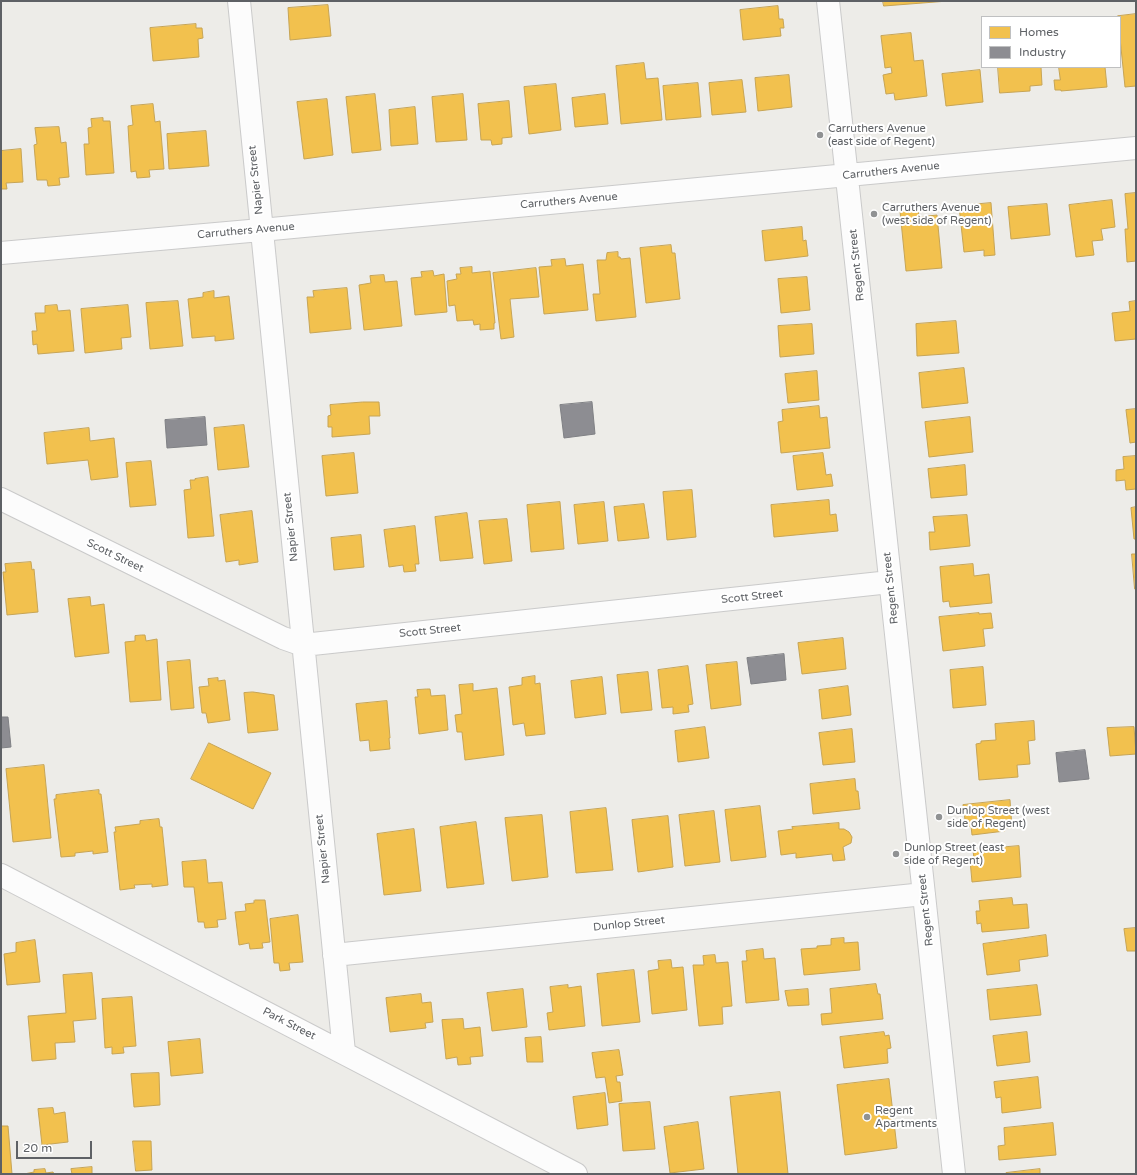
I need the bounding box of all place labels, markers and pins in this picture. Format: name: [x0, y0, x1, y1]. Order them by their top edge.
place label: Carruthers Avenue (east side of Regent): [828, 122, 935, 148]
marker: Carruthers Avenue (east side of Regent): [815, 130, 825, 140]
place label: Carruthers Avenue (west side of Regent): [882, 201, 991, 227]
marker: Carruthers Avenue (west side of Regent): [869, 209, 879, 219]
place label: Dunlop Street (west side of Regent): [947, 804, 1050, 830]
marker: Dunlop Street (west side of Regent): [934, 812, 944, 822]
place label: Dunlop Street (east side of Regent): [904, 841, 1004, 867]
marker: Dunlop Street (east side of Regent): [891, 849, 901, 859]
place label: Regent Apartments: [875, 1104, 937, 1130]
marker: Regent Apartments: [862, 1112, 872, 1122]

